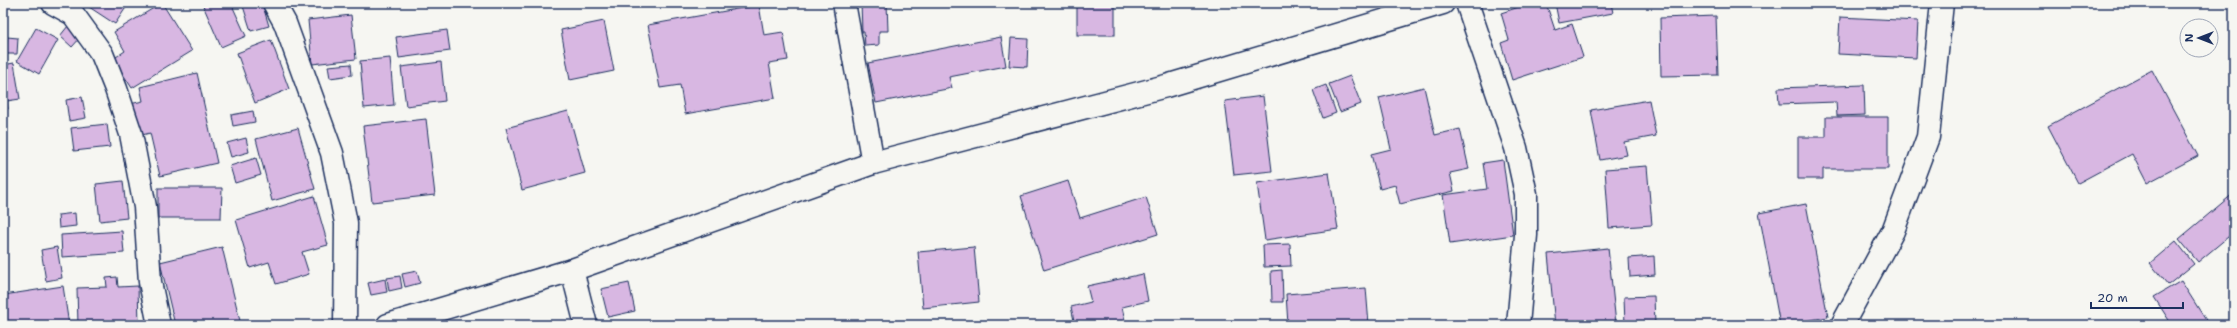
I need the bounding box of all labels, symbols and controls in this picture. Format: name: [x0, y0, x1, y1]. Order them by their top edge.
north arrow: [2179, 18, 2219, 58]
text: N: [2182, 33, 2197, 42]
scale bar: [2091, 284, 2183, 310]
text: 20 m: [2097, 290, 2128, 306]

